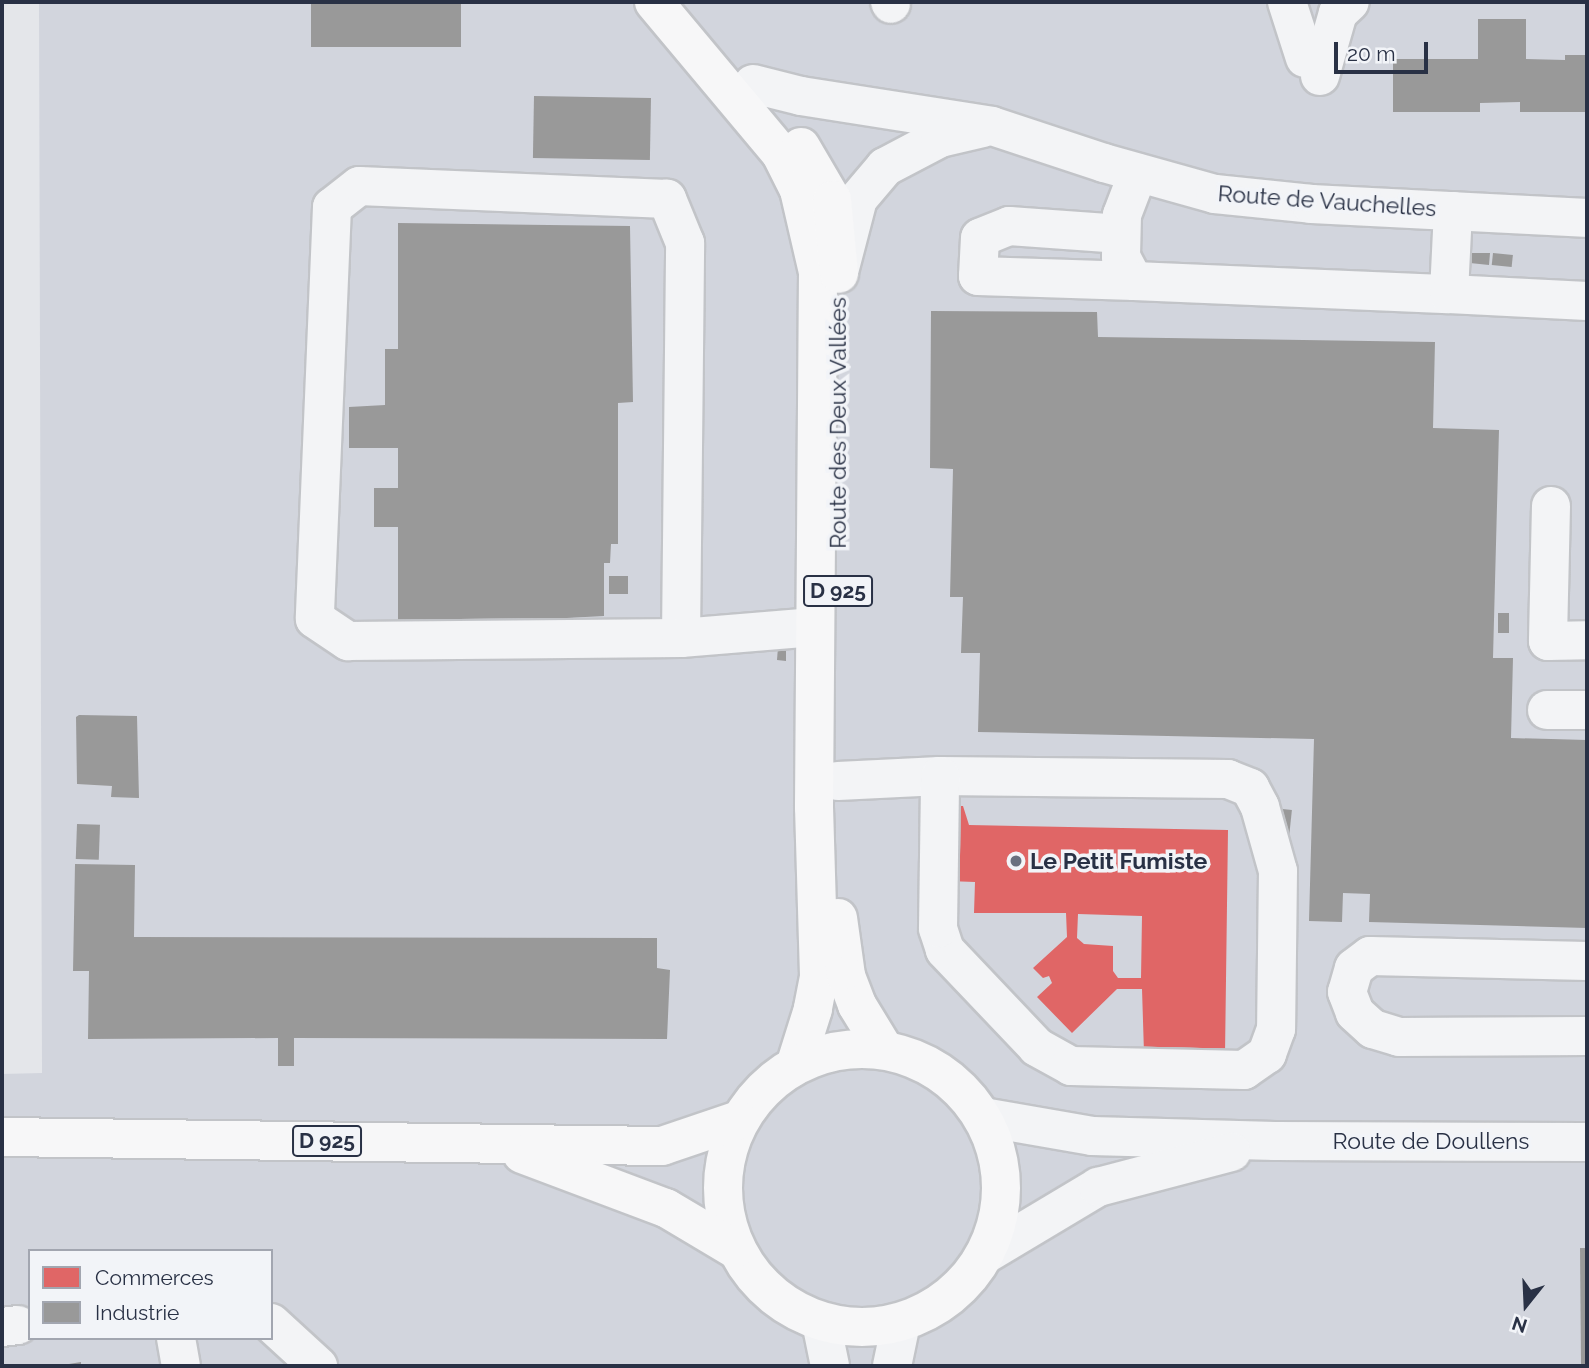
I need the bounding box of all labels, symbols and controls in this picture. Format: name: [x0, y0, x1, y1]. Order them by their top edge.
scale bar: [1337, 28, 1432, 72]
text: 20 m: [1347, 41, 1395, 66]
street label: Route de Vauchelles: [1216, 180, 1438, 222]
street label: Route des Deux Vallées: [824, 297, 852, 549]
road number: D 925: [803, 574, 873, 608]
place label: Le Petit Fumiste: [1030, 847, 1207, 875]
marker: Le Petit Fumiste: [1008, 853, 1024, 869]
road number: D 925: [292, 1124, 362, 1158]
street label: Route de Doullens: [1333, 1127, 1529, 1155]
legend: [28, 1249, 273, 1340]
text: Commerces: [95, 1265, 214, 1290]
north arrow: [1491, 1270, 1561, 1340]
text: Industrie: [95, 1300, 179, 1325]
text: N: [1509, 1312, 1530, 1338]

